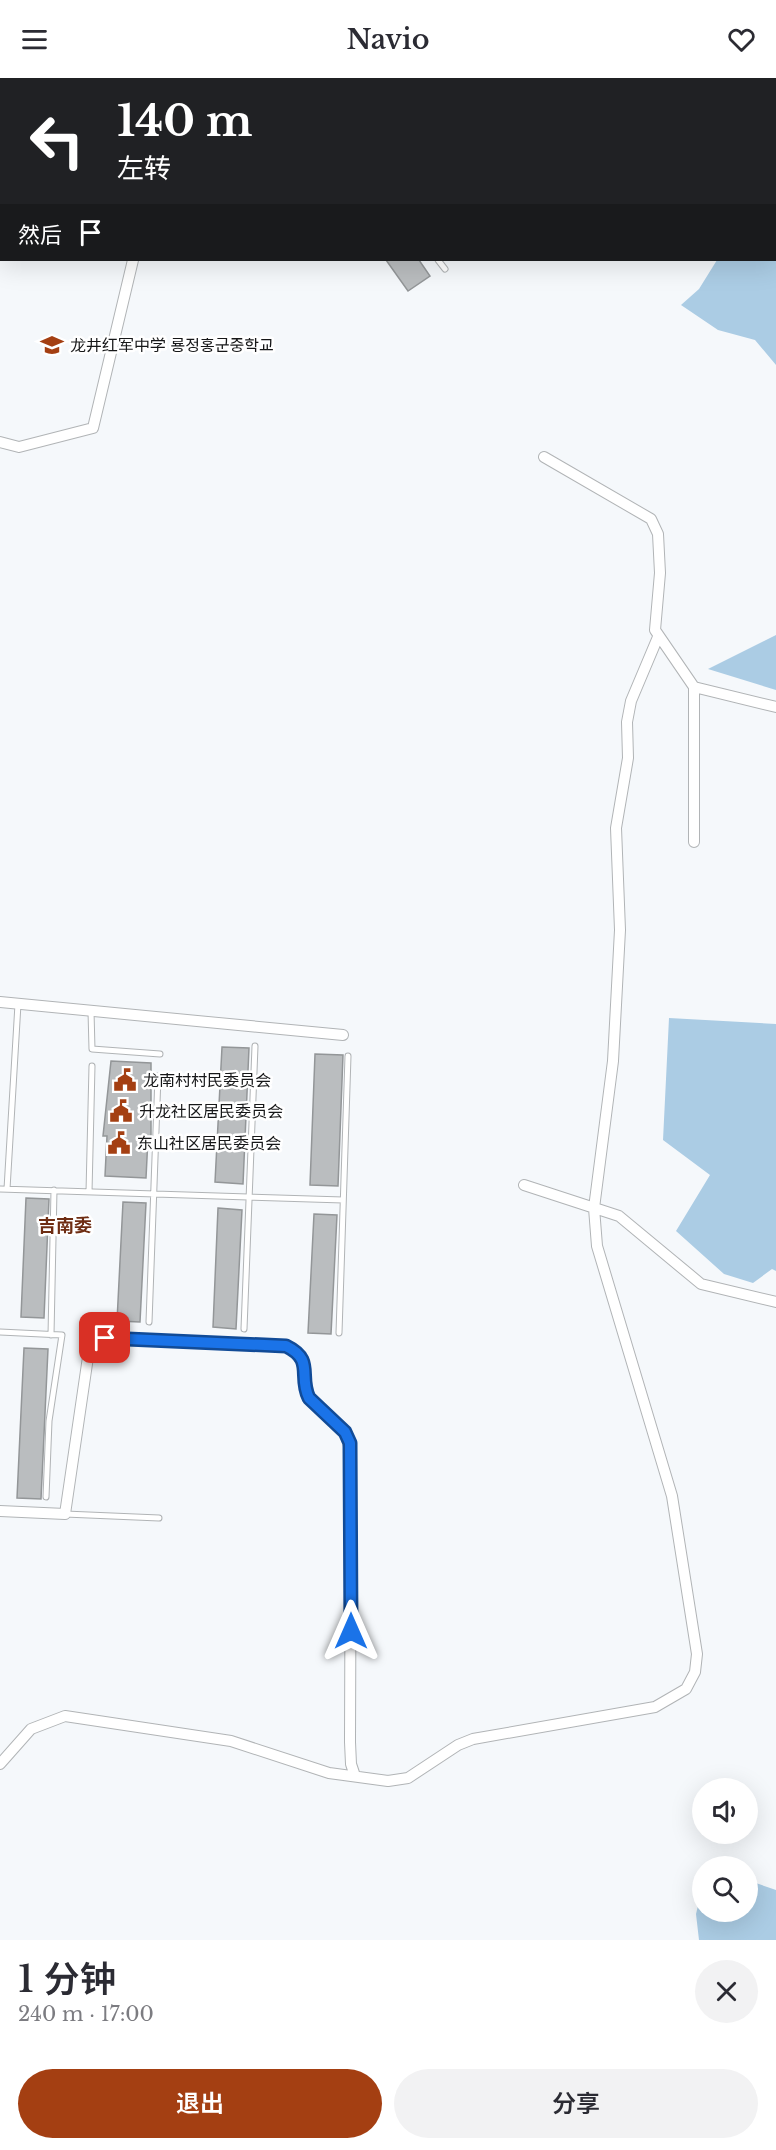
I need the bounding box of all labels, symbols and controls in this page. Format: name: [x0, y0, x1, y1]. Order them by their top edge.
icon: menu: [18, 23, 51, 56]
text: Navio: [347, 23, 429, 56]
icon: heart: [725, 23, 758, 56]
text: 140 m: [117, 95, 253, 147]
icon: left: [18, 102, 96, 180]
text: 左转: [117, 152, 171, 185]
icon: arrive: [74, 216, 107, 249]
text: 然后: [18, 222, 62, 249]
school or university icon: 龙井红军中学 룡정홍군중학교: [39, 332, 65, 358]
place label: 龙井红军中学 룡정홍군중학교: [70, 335, 274, 355]
public building icon: 龙南村村民委员会: [112, 1067, 138, 1093]
place label: 龙南村村民委员会: [143, 1070, 271, 1090]
public building icon: 升龙社区居民委员会: [108, 1098, 134, 1124]
place label: 升龙社区居民委员会: [139, 1101, 283, 1121]
public building icon: 东山社区居民委员会: [106, 1130, 132, 1156]
place label: 东山社区居民委员会: [137, 1133, 281, 1153]
district label: 吉南委: [38, 1215, 92, 1237]
pin: [79, 1312, 130, 1363]
icon: arrive: [88, 1321, 121, 1354]
position arrow: [319, 1599, 383, 1663]
map controls: [692, 1778, 758, 1922]
button: sound: [692, 1778, 758, 1844]
button: search: [692, 1856, 758, 1922]
text: 1 分钟: [18, 1957, 116, 2002]
button: close: [695, 1960, 758, 2023]
text: 240 m · 17:00: [18, 2002, 154, 2026]
button: 退出: [18, 2069, 382, 2138]
button: 分享: [394, 2069, 758, 2138]

